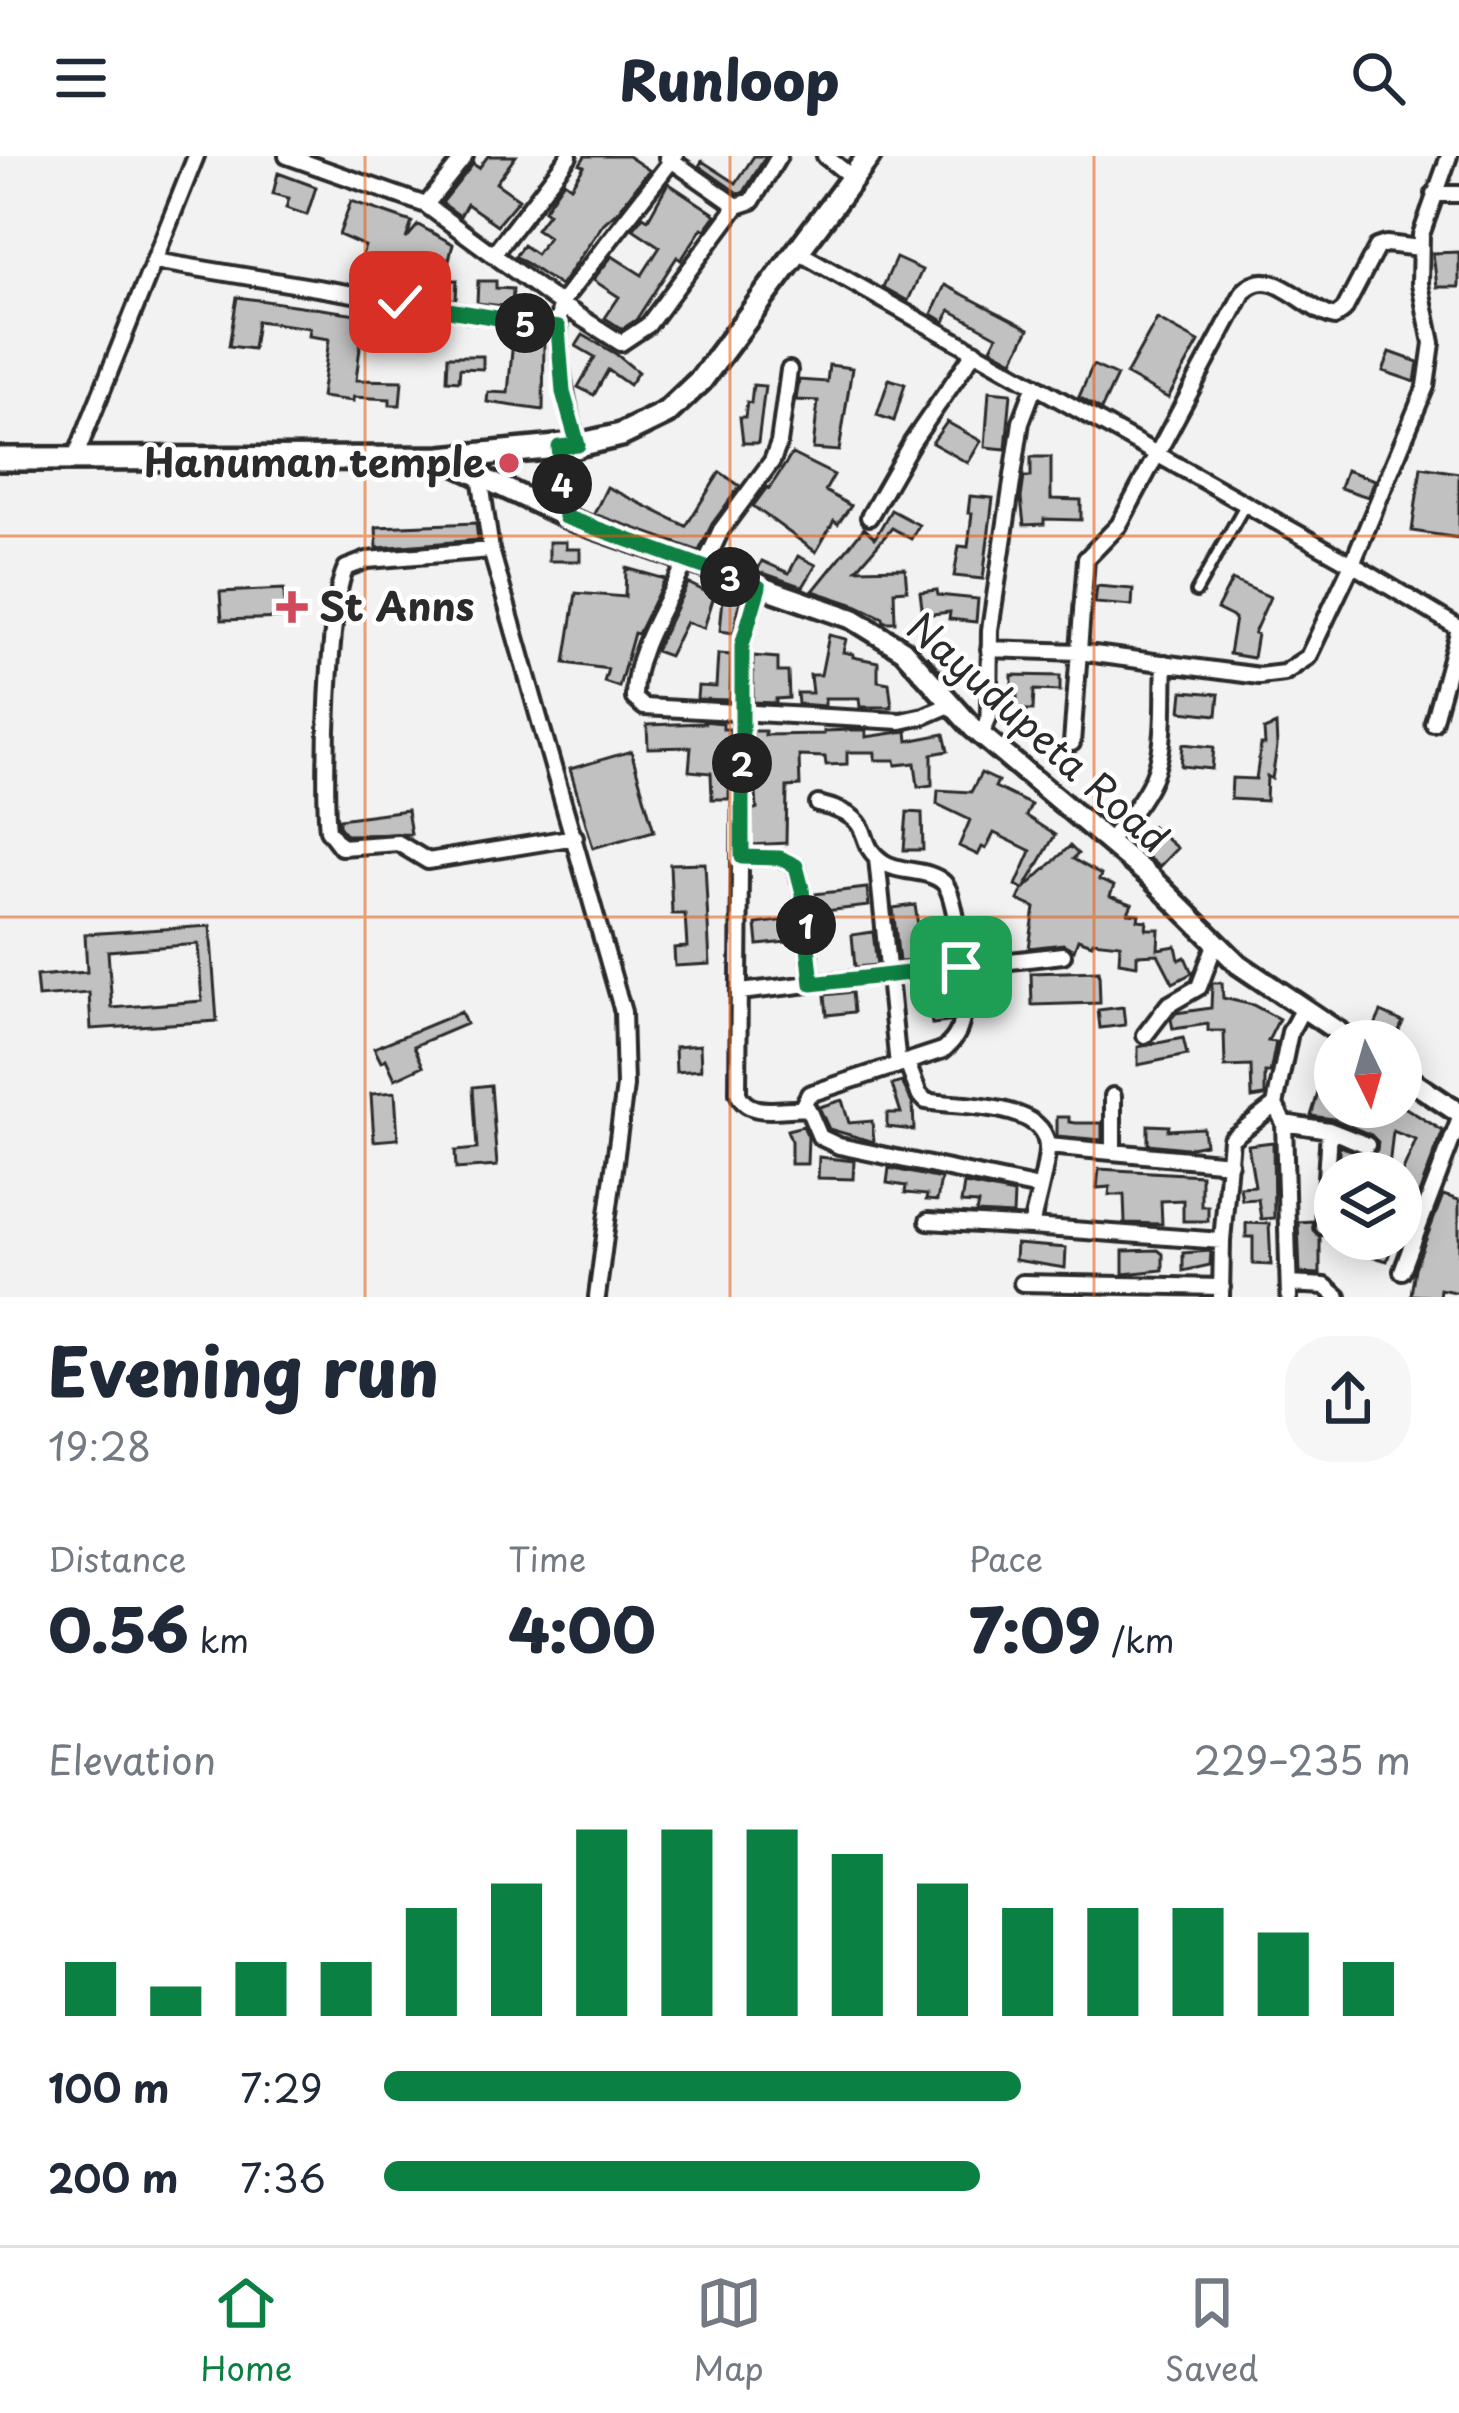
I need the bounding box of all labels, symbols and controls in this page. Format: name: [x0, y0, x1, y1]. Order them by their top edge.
text: Runloop: [620, 38, 840, 119]
icon: menu: [48, 45, 114, 111]
icon: search: [1345, 45, 1411, 111]
pin: [349, 251, 451, 353]
icon: check: [367, 269, 433, 335]
pin: 5: [495, 293, 555, 353]
text: 5: [514, 298, 536, 348]
place label: Hanuman temple: [144, 431, 485, 490]
marker: Hanuman temple: [496, 450, 522, 476]
pin: 4: [532, 454, 592, 514]
text: 4: [551, 459, 573, 509]
pin: 3: [700, 547, 760, 607]
text: 3: [719, 552, 741, 602]
place label: St Anns: [319, 575, 474, 634]
marker: St Anns: [276, 591, 308, 623]
street label: Nayudupeta Road: [895, 597, 1184, 865]
pin: 2: [712, 733, 772, 793]
text: 2: [730, 738, 754, 788]
pin: 1: [776, 895, 836, 955]
text: 1: [798, 900, 814, 950]
pin: [910, 916, 1012, 1018]
icon: arrive: [928, 934, 994, 1000]
north arrow: [1314, 1020, 1422, 1128]
map controls: [1314, 1020, 1422, 1260]
button: layers: [1314, 1152, 1422, 1260]
text: Evening run: [48, 1320, 439, 1419]
button: share: [1285, 1336, 1411, 1462]
text: 19:28: [48, 1415, 151, 1474]
text: Distance: [48, 1533, 186, 1583]
text: Time: [508, 1533, 586, 1583]
text: Pace: [969, 1533, 1043, 1583]
text: 0.56: [48, 1583, 189, 1673]
text: 4:00: [508, 1583, 656, 1673]
text: 7:09: [969, 1583, 1101, 1673]
text: km: [189, 1614, 249, 1664]
text: /km: [1101, 1614, 1175, 1664]
text: Elevation: [48, 1729, 216, 1788]
text: 229–235 m: [1193, 1729, 1411, 1788]
text: 100 m: [48, 2057, 170, 2116]
text: 7:29: [240, 2057, 322, 2116]
text: 200 m: [48, 2147, 178, 2206]
text: 7:36: [240, 2147, 326, 2206]
tab: Home: [201, 2270, 292, 2392]
tab: Map: [693, 2270, 764, 2392]
tab: Saved: [1165, 2270, 1258, 2392]

